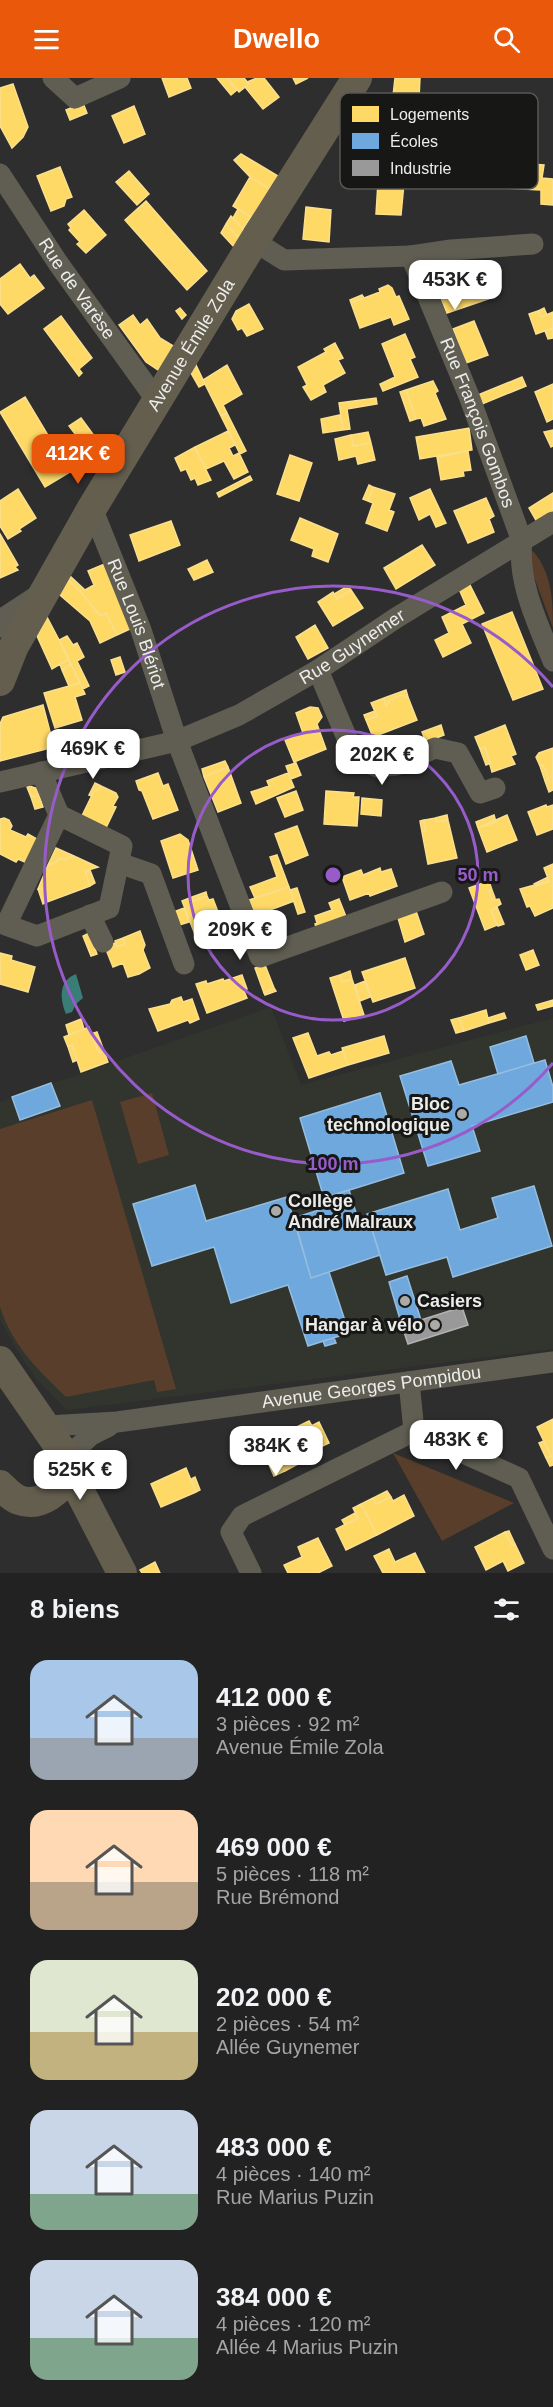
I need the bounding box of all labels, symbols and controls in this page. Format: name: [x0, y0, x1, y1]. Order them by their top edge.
icon: menu: [30, 23, 63, 56]
icon: search: [490, 23, 523, 56]
text: Dwello: [233, 24, 320, 54]
legend: [340, 93, 538, 189]
text: Logements: [390, 106, 469, 123]
text: Écoles: [390, 132, 438, 150]
text: Industrie: [390, 160, 451, 177]
street label: Rue de Varèse: [35, 234, 119, 343]
pin: 453K €: [406, 260, 504, 311]
text: 453K €: [423, 268, 487, 290]
street label: Avenue Émile Zola: [143, 274, 239, 415]
street label: Rue François Gombos: [436, 335, 519, 510]
pin: 412K €: [29, 434, 127, 485]
text: 412K €: [46, 442, 110, 464]
street label: Rue Louis Blériot: [103, 556, 169, 691]
street label: Rue Guynemer: [296, 605, 408, 689]
pin: 469K €: [44, 729, 142, 780]
pin: 202K €: [333, 735, 431, 786]
text: 469K €: [61, 737, 125, 759]
text: 202K €: [350, 743, 414, 765]
centre of rings: [323, 865, 343, 885]
text: 50 m: [457, 865, 499, 885]
pin: 209K €: [191, 910, 289, 961]
text: 209K €: [208, 918, 272, 940]
place label: Bloc technologique: [327, 1094, 450, 1135]
marker: Bloc technologique: [455, 1107, 469, 1121]
text: 100 m: [307, 1154, 359, 1174]
place label: Collège André Malraux: [288, 1191, 413, 1232]
marker: Collège André Malraux: [269, 1204, 283, 1218]
place label: Casiers: [417, 1291, 482, 1311]
marker: Casiers: [398, 1294, 412, 1308]
place label: Hangar à vélo: [305, 1315, 423, 1335]
marker: Hangar à vélo: [428, 1318, 442, 1332]
street label: Avenue Georges Pompidou: [261, 1362, 482, 1412]
pin: 483K €: [407, 1420, 505, 1471]
pin: 384K €: [227, 1426, 325, 1477]
text: 483K €: [424, 1428, 488, 1450]
text: 384K €: [244, 1434, 308, 1456]
pin: 525K €: [31, 1450, 129, 1501]
text: 525K €: [48, 1458, 112, 1480]
icon: filters: [490, 1593, 523, 1626]
text: 8 biens: [30, 1594, 120, 1624]
text: 412 000 €: [216, 1682, 332, 1712]
icon: home: [78, 1684, 150, 1756]
text: 3 pièces · 92 m²: [216, 1713, 359, 1735]
text: Avenue Émile Zola: [216, 1736, 384, 1758]
text: 469 000 €: [216, 1832, 332, 1862]
icon: home: [78, 1834, 150, 1906]
text: 5 pièces · 118 m²: [216, 1863, 369, 1885]
text: Rue Brémond: [216, 1886, 339, 1908]
text: 202 000 €: [216, 1982, 332, 2012]
icon: home: [78, 1984, 150, 2056]
text: 2 pièces · 54 m²: [216, 2013, 359, 2035]
text: Allée Guynemer: [216, 2036, 359, 2058]
text: 483 000 €: [216, 2132, 332, 2162]
icon: home: [78, 2134, 150, 2206]
text: 4 pièces · 140 m²: [216, 2163, 371, 2185]
text: Rue Marius Puzin: [216, 2186, 374, 2208]
text: 384 000 €: [216, 2282, 332, 2312]
icon: home: [78, 2284, 150, 2356]
text: 4 pièces · 120 m²: [216, 2313, 371, 2335]
text: Allée 4 Marius Puzin: [216, 2336, 398, 2358]

